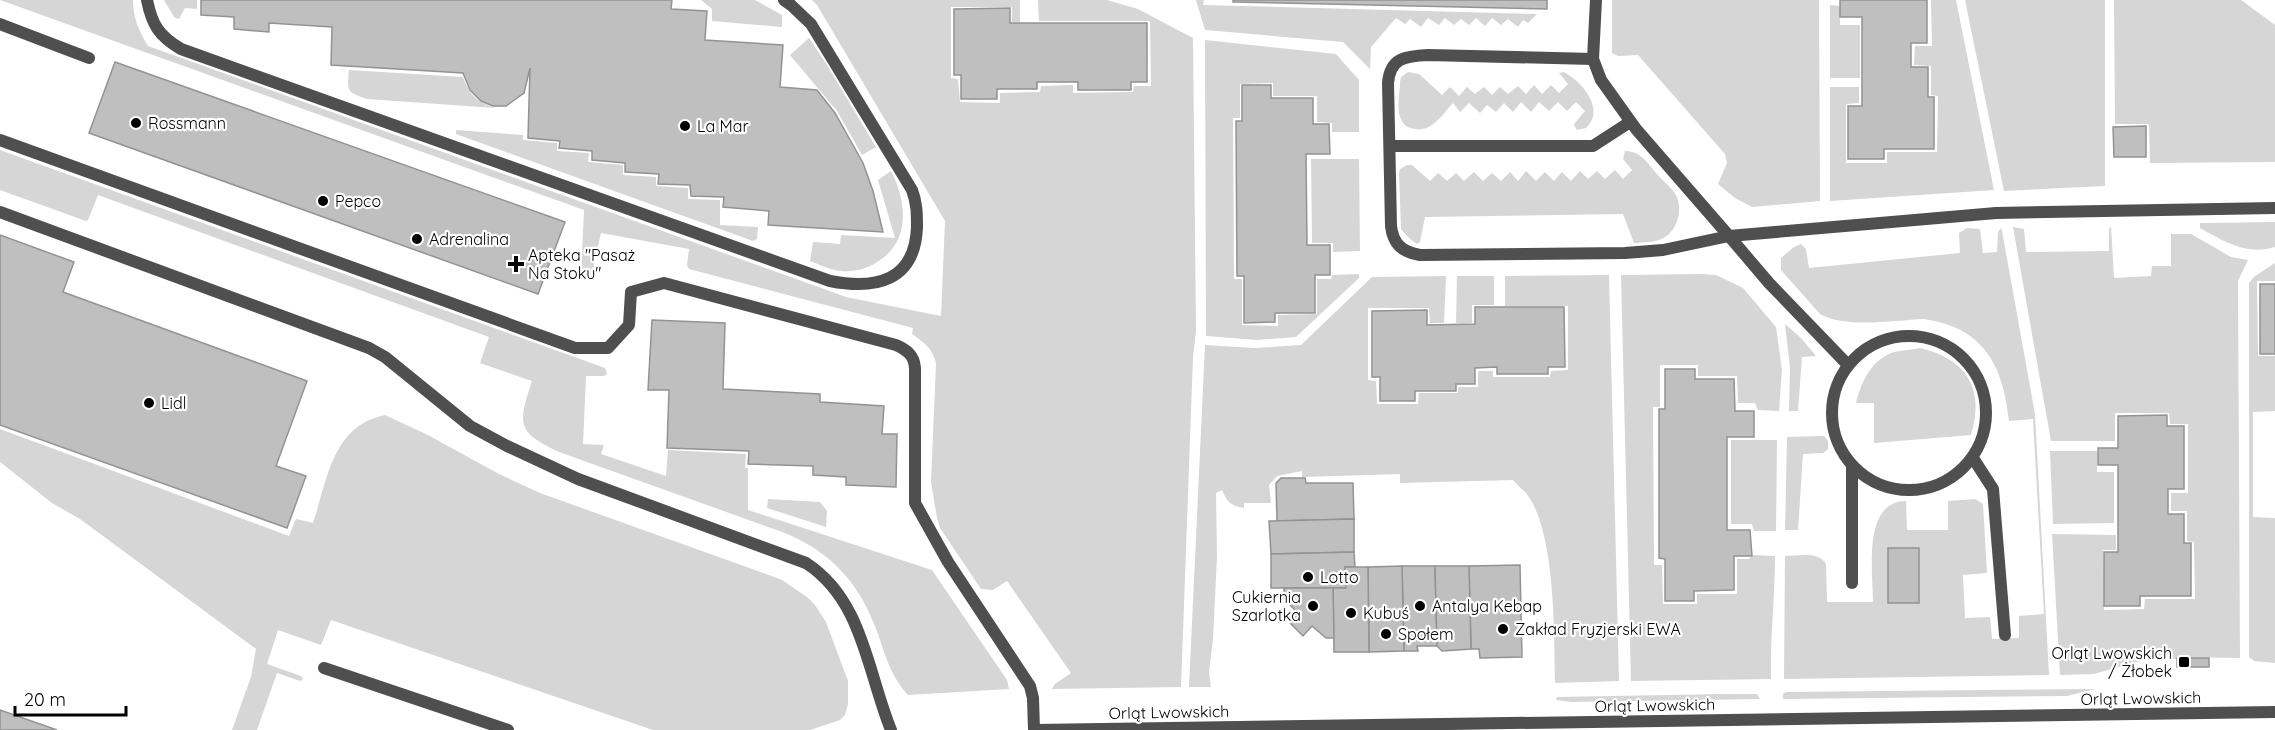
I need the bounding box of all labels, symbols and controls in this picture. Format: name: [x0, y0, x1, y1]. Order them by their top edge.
place label: Rossmann: [148, 113, 226, 133]
marker: Rossmann: [129, 116, 143, 130]
place label: La Mar: [697, 116, 749, 136]
marker: La Mar: [678, 119, 692, 133]
place label: Pepco: [335, 191, 381, 211]
marker: Pepco: [316, 194, 330, 208]
place label: Adrenalina: [429, 229, 509, 249]
marker: Adrenalina: [410, 232, 424, 246]
place label: Apteka "Pasaż Na Stoku": [528, 245, 635, 283]
marker: Apteka "Pasaż Na Stoku": [509, 257, 523, 271]
place label: Lidl: [161, 393, 186, 413]
marker: Lidl: [142, 396, 156, 410]
place label: Lotto: [1320, 567, 1359, 587]
marker: Lotto: [1301, 570, 1315, 584]
place label: Cukiernia Szarlotka: [1232, 587, 1301, 625]
place label: Antalya Kebap: [1432, 596, 1542, 616]
marker: Cukiernia Szarlotka: [1306, 599, 1320, 613]
marker: Antalya Kebap: [1413, 599, 1427, 613]
place label: Kubuś: [1363, 603, 1409, 623]
marker: Kubuś: [1344, 606, 1358, 620]
place label: Zakład Fryzjerski EWA: [1515, 619, 1681, 639]
marker: Zakład Fryzjerski EWA: [1496, 622, 1510, 636]
place label: Społem: [1398, 624, 1454, 644]
marker: Społem: [1379, 627, 1393, 641]
place label: Orląt Lwowskich / Żłobek: [2051, 643, 2172, 681]
marker: Orląt Lwowskich / Żłobek: [2177, 655, 2191, 669]
scale bar: [15, 679, 126, 717]
street label: Orląt Lwowskich: [2081, 687, 2201, 709]
text: 20 m: [24, 688, 66, 711]
street label: Orląt Lwowskich: [1595, 694, 1715, 716]
street label: Orląt Lwowskich: [1109, 701, 1229, 723]

